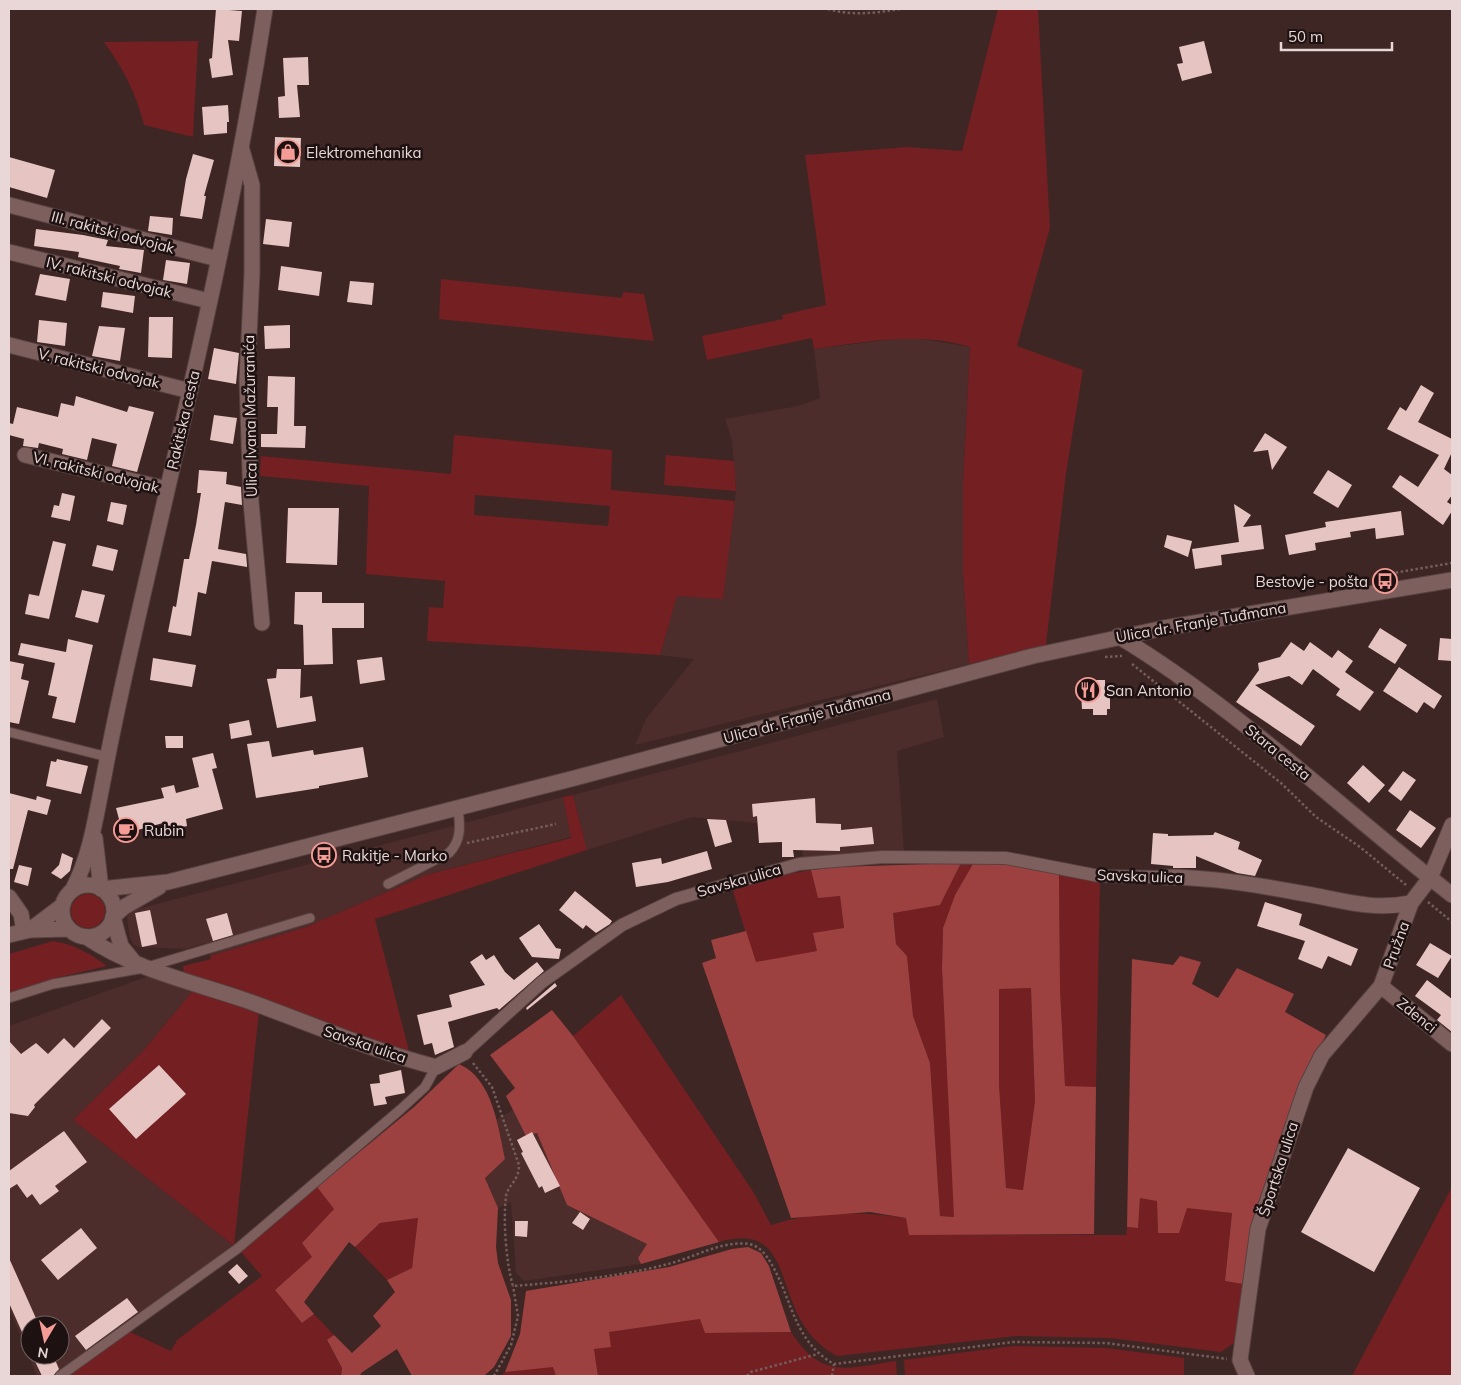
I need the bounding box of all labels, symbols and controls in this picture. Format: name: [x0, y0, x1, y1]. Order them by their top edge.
scale bar: [1281, 20, 1392, 52]
text: 50 m: [1288, 27, 1323, 46]
shop icon: Elektromehanika: [275, 139, 301, 165]
place label: Elektromehanika: [306, 143, 421, 162]
street label: III. rakitski odvojak: [49, 206, 177, 258]
street label: IV. rakitski odvojak: [44, 252, 174, 302]
street label: Ulica Ivana Mažuranića: [239, 335, 261, 497]
street label: V. rakitski odvojak: [36, 344, 162, 392]
street label: Rakitska cesta: [162, 369, 204, 471]
street label: VI. rakitski odvojak: [31, 447, 161, 497]
bus stop icon: Bestovje - pošta: [1372, 568, 1398, 594]
place label: Bestovje - pošta: [1256, 572, 1368, 591]
street label: Ulica dr. Franje Tuđmana: [1114, 598, 1288, 646]
restaurant icon: San Antonio: [1075, 677, 1101, 703]
place label: San Antonio: [1106, 681, 1192, 700]
street label: Ulica dr. Franje Tuđmana: [721, 684, 893, 748]
street label: Stara cesta: [1241, 720, 1315, 784]
cafe icon: Rubin: [113, 817, 139, 843]
place label: Rubin: [144, 821, 184, 840]
bus stop icon: Rakitje - Marko: [311, 842, 337, 868]
place label: Rakitje - Marko: [342, 846, 447, 865]
street label: Savska ulica: [695, 859, 783, 901]
street label: Savska ulica: [1097, 865, 1183, 887]
street label: Pružna: [1379, 919, 1413, 971]
street label: Zdenci: [1393, 993, 1441, 1037]
street label: Savska ulica: [321, 1021, 409, 1067]
street label: Športska ulica: [1254, 1119, 1302, 1219]
north arrow: [20, 1315, 70, 1365]
text: N: [36, 1343, 50, 1363]

